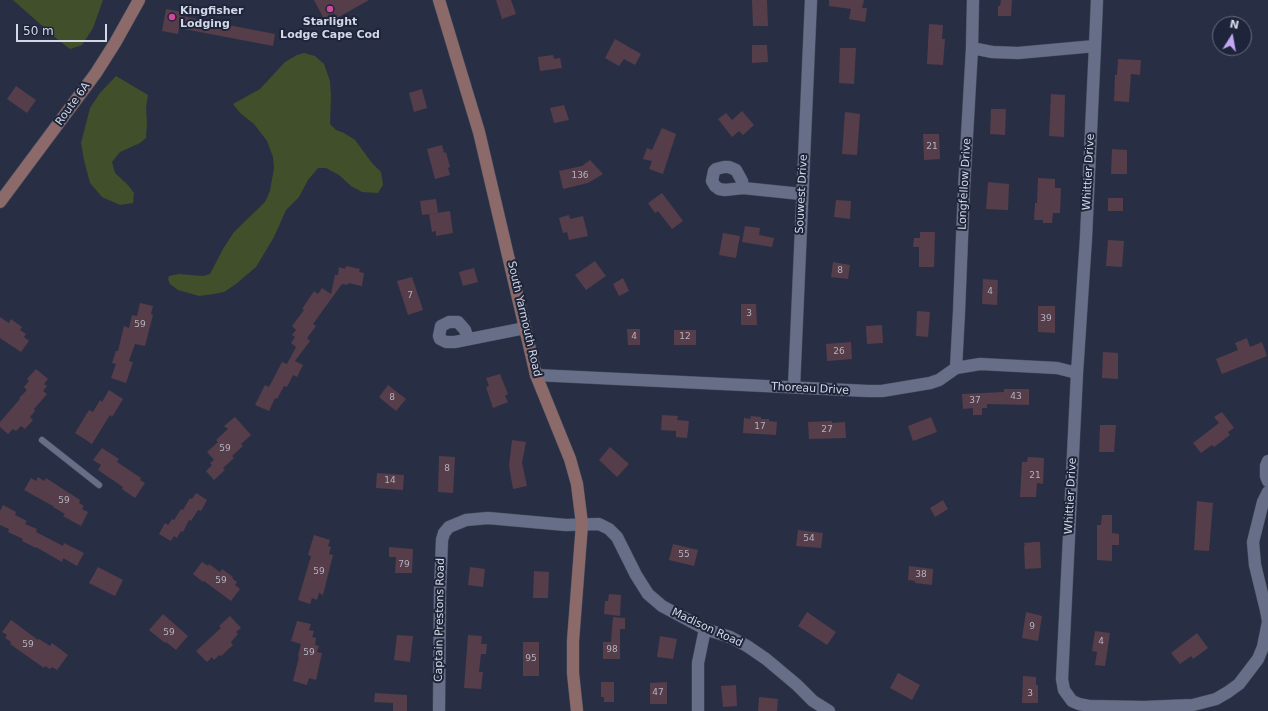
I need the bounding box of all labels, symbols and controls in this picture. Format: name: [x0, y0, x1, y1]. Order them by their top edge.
place label: Kingfisher Lodging: [180, 4, 243, 30]
marker: Starlight Lodge Cape Cod: [325, 4, 335, 14]
marker: Kingfisher Lodging: [167, 12, 177, 22]
place label: Starlight Lodge Cape Cod: [280, 15, 380, 41]
scale bar: [18, 16, 109, 42]
north arrow: [1212, 16, 1252, 56]
text: N: [1228, 17, 1240, 32]
text: 50 m: [23, 24, 54, 38]
street label: Route 6A: [53, 80, 93, 128]
street label: Whittier Drive: [1080, 133, 1098, 211]
street label: Longfellow Drive: [956, 138, 974, 230]
house number: 21: [926, 142, 938, 152]
street label: Souwest Drive: [793, 154, 811, 234]
house number: 136: [571, 171, 589, 181]
street label: South Yarmouth Road: [504, 260, 544, 378]
house number: 8: [837, 266, 843, 276]
house number: 4: [987, 287, 993, 297]
house number: 7: [407, 291, 413, 301]
house number: 3: [746, 309, 752, 319]
house number: 39: [1040, 314, 1052, 324]
house number: 59: [134, 320, 146, 330]
house number: 4: [631, 332, 637, 342]
house number: 12: [679, 332, 691, 342]
house number: 26: [833, 347, 845, 357]
street label: Thoreau Drive: [771, 380, 849, 398]
house number: 43: [1010, 392, 1022, 402]
house number: 8: [389, 393, 395, 403]
house number: 37: [969, 396, 981, 406]
house number: 17: [754, 422, 766, 432]
house number: 27: [821, 425, 833, 435]
house number: 59: [219, 444, 231, 454]
street label: Whittier Drive: [1062, 457, 1080, 535]
house number: 8: [444, 464, 450, 474]
house number: 21: [1029, 471, 1041, 481]
house number: 14: [384, 476, 396, 486]
house number: 59: [58, 496, 70, 506]
house number: 54: [803, 534, 815, 544]
house number: 55: [678, 550, 690, 560]
street label: Captain Prestons Road: [432, 558, 448, 682]
house number: 79: [398, 560, 410, 570]
house number: 59: [313, 567, 325, 577]
house number: 38: [915, 570, 927, 580]
house number: 59: [215, 576, 227, 586]
street label: Madison Road: [669, 606, 745, 650]
house number: 9: [1029, 622, 1035, 632]
house number: 59: [163, 628, 175, 638]
house number: 4: [1098, 637, 1104, 647]
house number: 59: [22, 640, 34, 650]
house number: 98: [606, 645, 618, 655]
house number: 59: [303, 648, 315, 658]
house number: 95: [525, 654, 537, 664]
house number: 47: [652, 688, 664, 698]
house number: 3: [1027, 689, 1033, 699]

